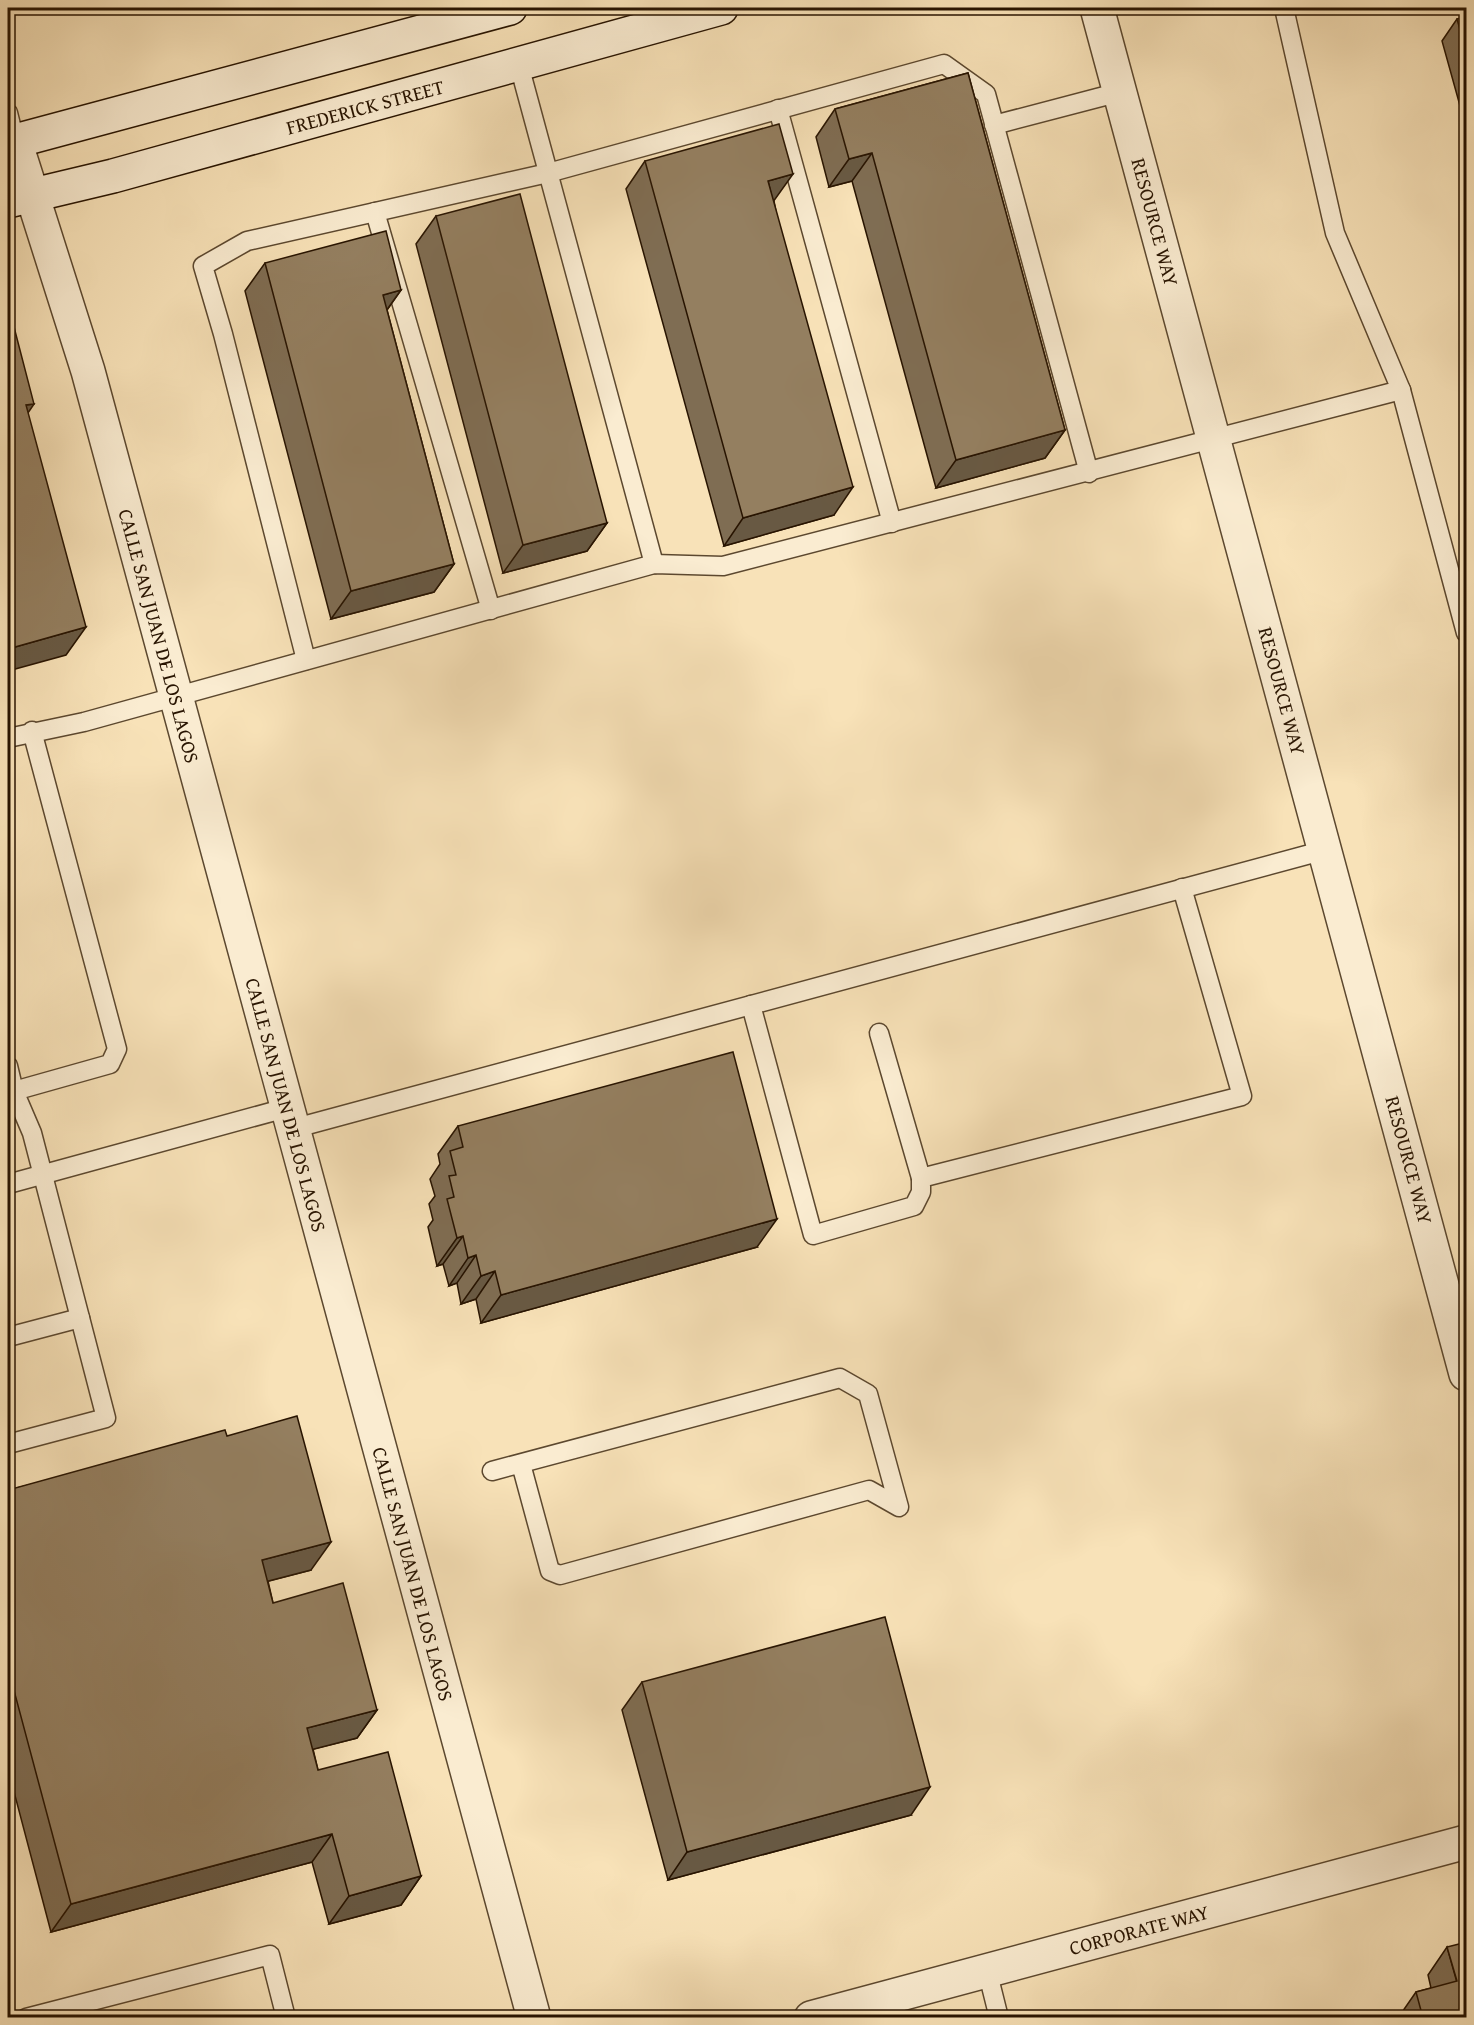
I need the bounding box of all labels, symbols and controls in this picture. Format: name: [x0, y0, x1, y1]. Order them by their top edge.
street label: FREDERICK STREET: [283, 71, 447, 142]
street label: RESOURCE WAY: [1124, 155, 1187, 289]
street label: CALLE SAN JUAN DE LOS LAGOS: [112, 506, 207, 766]
street label: RESOURCE WAY: [1251, 624, 1314, 758]
street label: CALLE SAN JUAN DE LOS LAGOS: [239, 975, 334, 1235]
street label: RESOURCE WAY: [1378, 1093, 1441, 1227]
street label: CALLE SAN JUAN DE LOS LAGOS: [366, 1444, 461, 1704]
street label: CORPORATE WAY: [1066, 1897, 1212, 1962]

